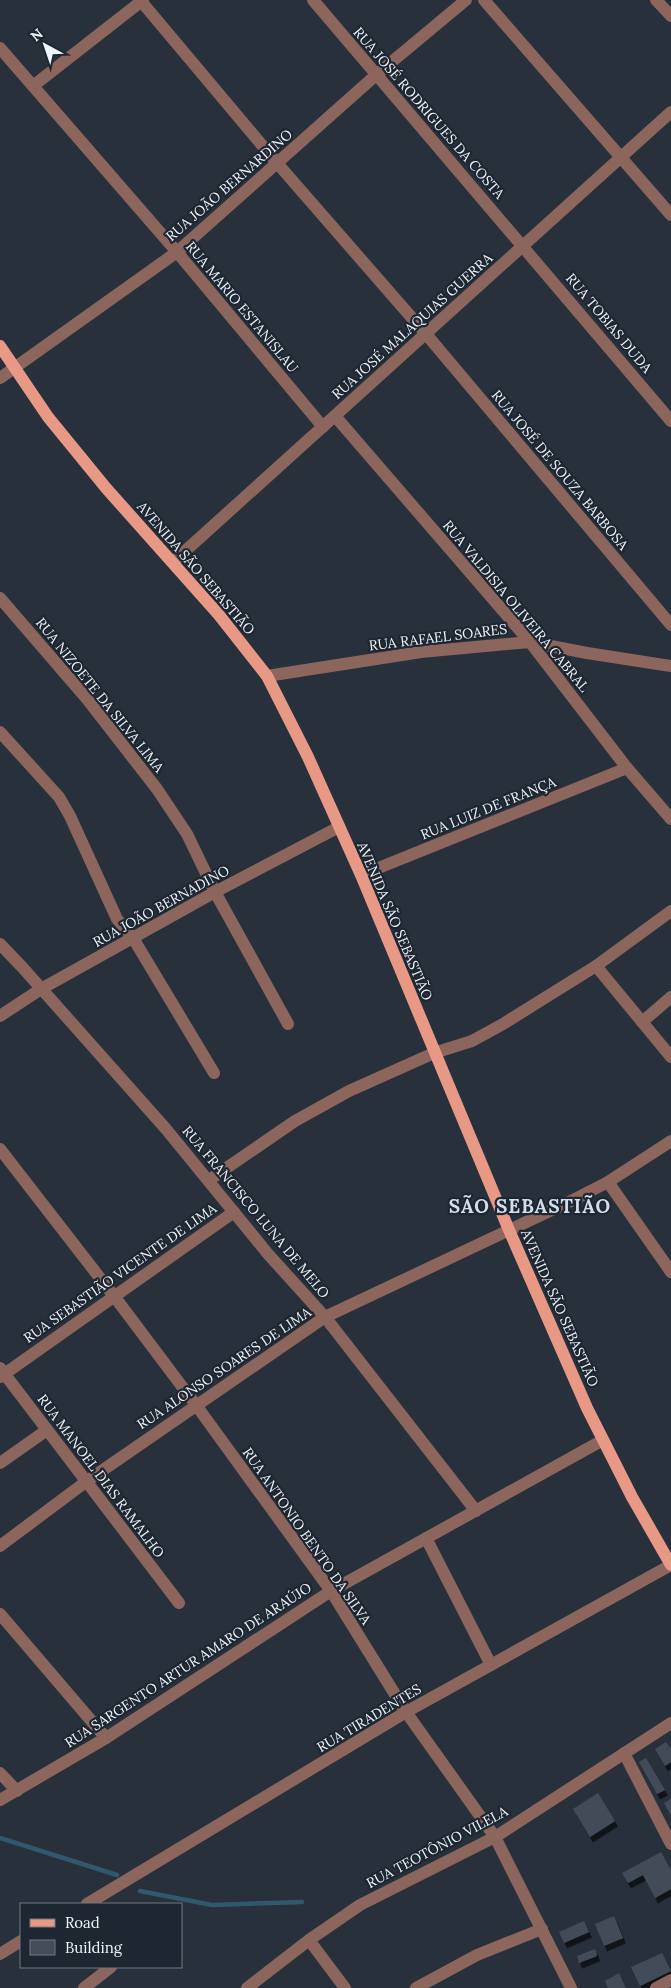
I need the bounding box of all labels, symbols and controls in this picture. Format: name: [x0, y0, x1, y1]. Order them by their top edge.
north arrow: [20, 20, 70, 70]
street label: RUA JOSÉ RODRIGUES DA COSTA: [349, 23, 509, 203]
text: N: [27, 25, 47, 45]
street label: RUA JOÃO BERNARDINO: [162, 125, 296, 245]
street label: RUA MARIO ESTANISLAU: [182, 238, 302, 377]
street label: RUA JOSÉ MALAQUIAS GUERRA: [328, 249, 496, 403]
street label: RUA TOBIAS DUDA: [562, 269, 656, 377]
street label: RUA JOSÉ DE SOUZA BARBOSA: [488, 386, 632, 554]
street label: AVENIDA SÃO SEBASTIÃO: [133, 497, 259, 638]
street label: RUA VALDISIA OLIVEIRA CABRAL: [439, 517, 593, 695]
street label: RUA NIZOETE DA SILVA LIMA: [32, 614, 168, 776]
street label: RUA RAFAEL SOARES: [368, 620, 508, 654]
street label: RUA LUIZ DE FRANÇA: [418, 773, 558, 843]
street label: AVENIDA SÃO SEBASTIÃO: [353, 838, 437, 1003]
street label: RUA JOÃO BERNADINO: [90, 861, 232, 951]
street label: RUA FRANCISCO LUNA DE MELO: [179, 1122, 333, 1302]
district label: SÃO SEBASTIÃO: [449, 1194, 611, 1218]
street label: RUA SEBASTIÃO VICENTE DE LIMA: [20, 1199, 220, 1347]
street label: AVENIDA SÃO SEBASTIÃO: [517, 1225, 603, 1390]
street label: RUA ALONSO SOARES DE LIMA: [134, 1303, 315, 1433]
street label: RUA MANOEL DIAS RAMALHO: [34, 1391, 168, 1561]
street label: RUA ANTONIO BENTO DA SILVA: [239, 1444, 375, 1628]
street label: RUA SARGENTO ARTUR AMARO DE ARAÚJO: [61, 1578, 315, 1752]
street label: RUA TIRADENTES: [314, 1680, 424, 1756]
street label: RUA TEOTÔNIO VILELA: [363, 1802, 511, 1892]
legend: [20, 1903, 182, 1968]
text: Road: [65, 1913, 100, 1932]
text: Building: [65, 1938, 123, 1957]

